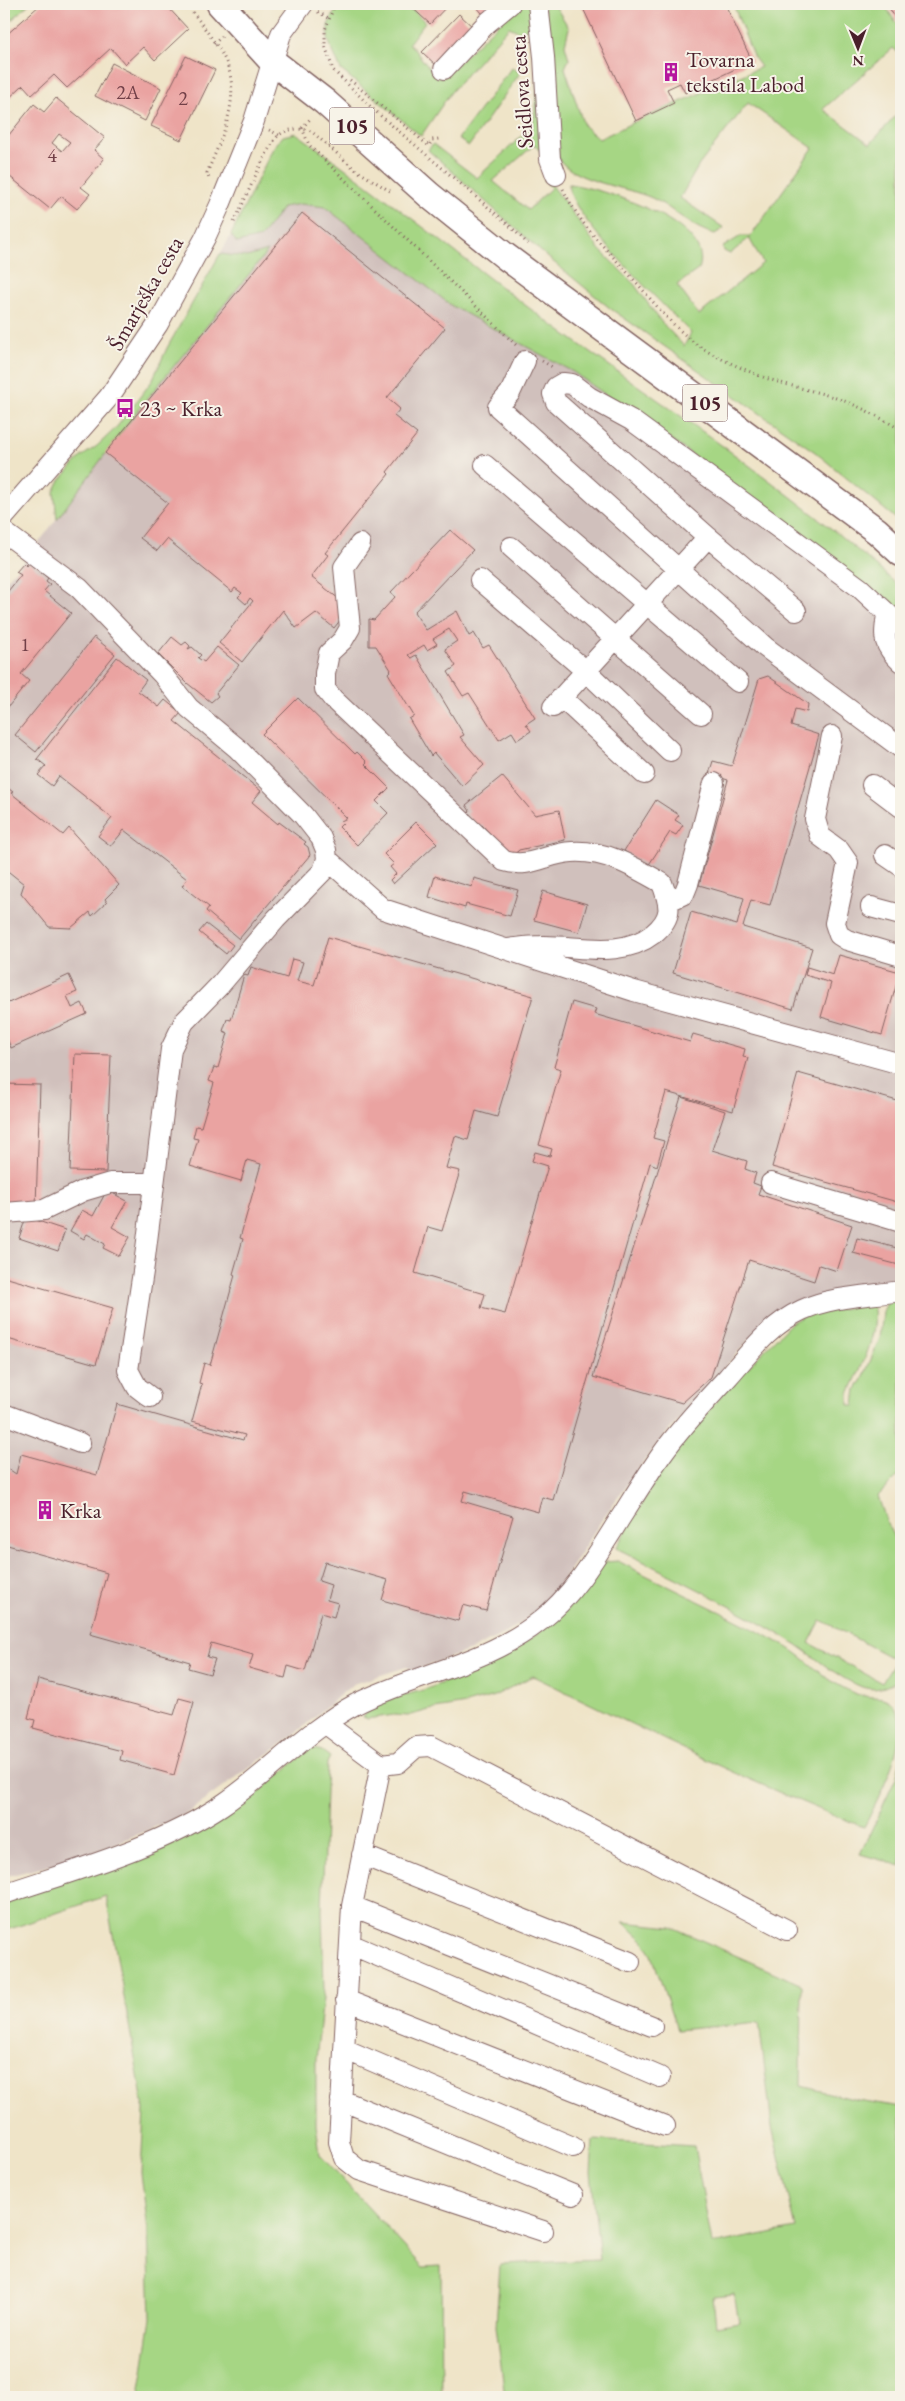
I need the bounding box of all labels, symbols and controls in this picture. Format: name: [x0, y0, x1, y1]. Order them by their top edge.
north arrow: [832, 22, 882, 72]
street label: Seidlova cesta: [503, 34, 540, 150]
place label: Tovarna tekstila Labod: [686, 45, 806, 99]
text: N: [852, 52, 864, 70]
building icon: Tovarna tekstila Labod: [660, 61, 682, 83]
house number: 2A: [116, 79, 140, 105]
house number: 2: [178, 85, 188, 111]
road number: 105: [330, 108, 374, 144]
house number: 4: [47, 142, 57, 168]
street label: Šmarješka cesta: [101, 231, 190, 356]
road number: 105: [682, 384, 728, 422]
place label: 23 ~ Krka: [140, 394, 223, 423]
bus stop icon: 23 ~ Krka: [114, 397, 136, 419]
house number: 1: [20, 631, 30, 657]
place label: Krka: [60, 1496, 102, 1525]
building icon: Krka: [34, 1499, 56, 1521]

